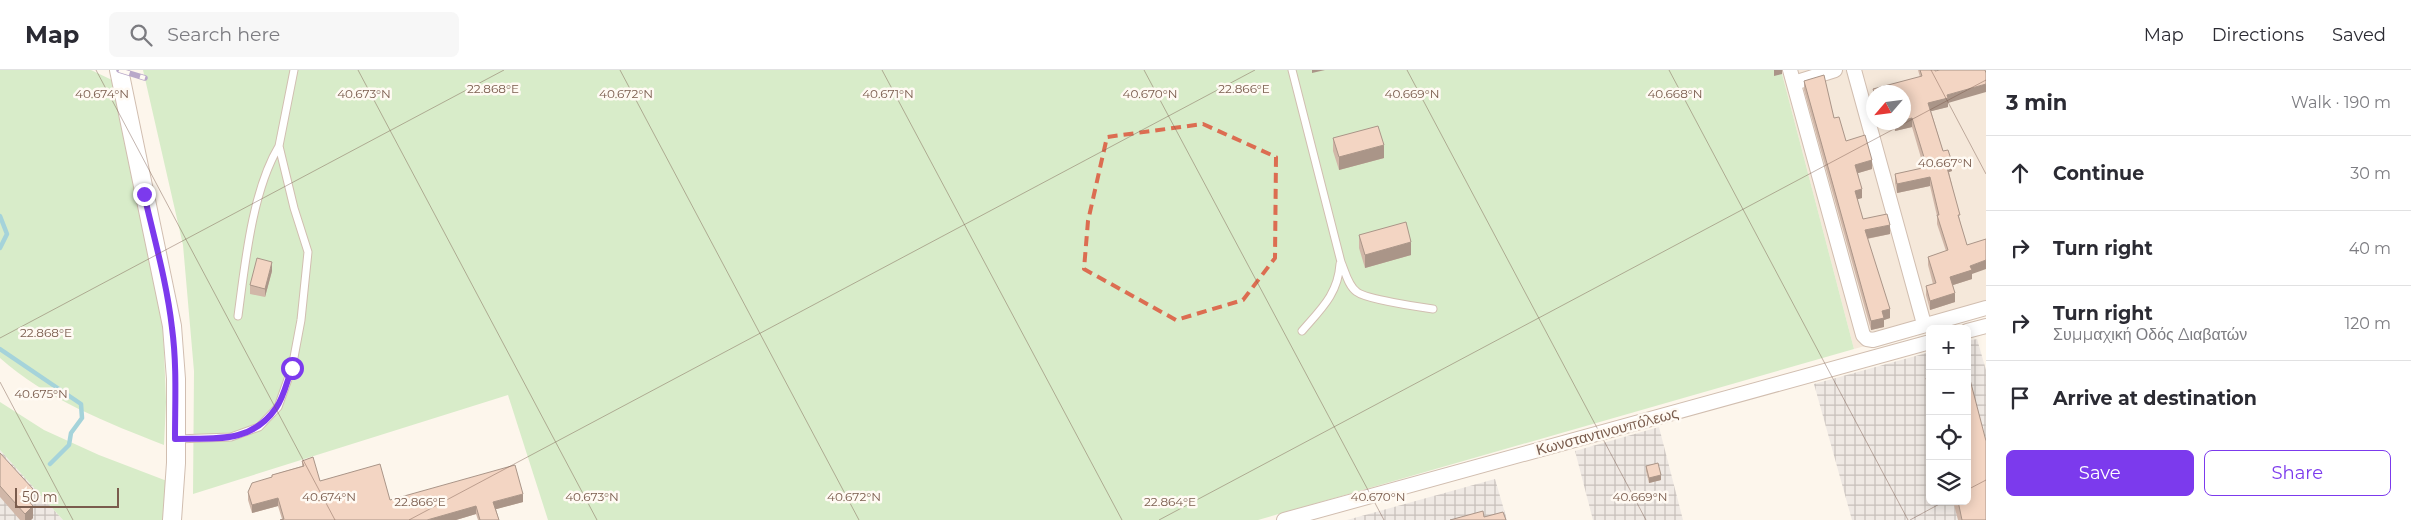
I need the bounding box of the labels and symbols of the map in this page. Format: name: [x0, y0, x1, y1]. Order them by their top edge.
text: 22.868°E: [467, 81, 519, 96]
text: 22.866°E: [1218, 81, 1270, 96]
north arrow: [1866, 85, 1911, 130]
text: 40.674°N: [75, 86, 129, 101]
text: 40.673°N: [337, 86, 391, 101]
text: 40.672°N: [599, 86, 653, 101]
text: 40.671°N: [862, 86, 914, 101]
text: 40.670°N: [1123, 86, 1177, 101]
text: 40.669°N: [1385, 86, 1439, 101]
text: 40.668°N: [1647, 86, 1703, 101]
text: 40.667°N: [1918, 155, 1972, 170]
route end: [133, 183, 156, 206]
text: 22.868°E: [20, 325, 72, 340]
route start: [281, 357, 304, 380]
text: 40.675°N: [14, 386, 68, 401]
street label: Κωνσταντινουπόλεως: [1534, 403, 1680, 459]
scale bar: [15, 485, 119, 508]
text: 40.674°N: [302, 489, 356, 504]
text: 40.673°N: [565, 489, 619, 504]
text: 40.672°N: [827, 489, 881, 504]
text: 40.670°N: [1351, 489, 1405, 504]
text: 40.669°N: [1613, 489, 1667, 504]
text: 22.866°E: [394, 494, 446, 509]
text: 22.864°E: [1144, 494, 1196, 509]

